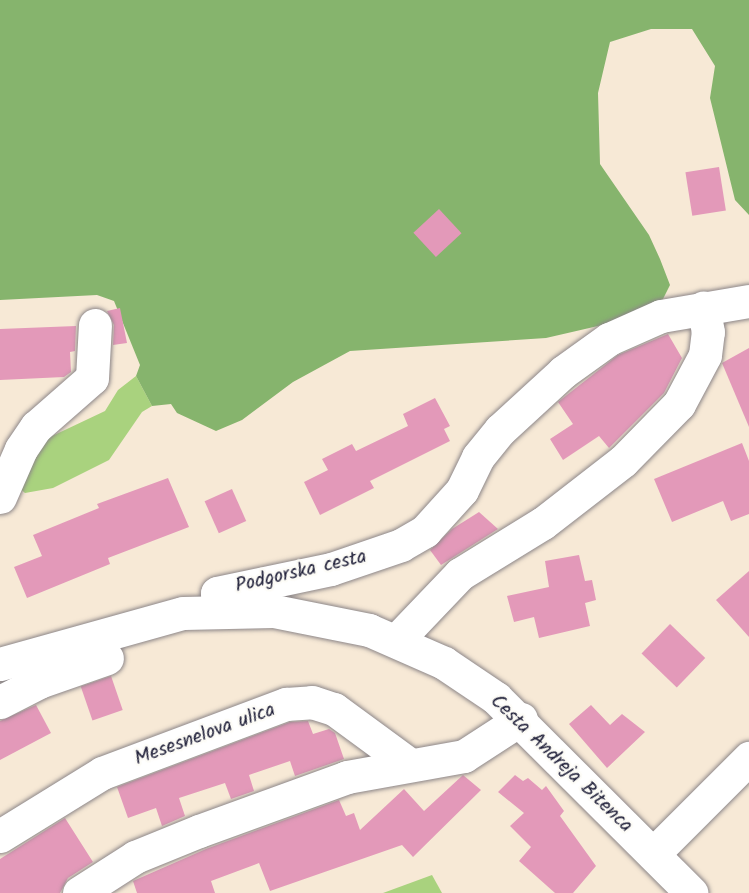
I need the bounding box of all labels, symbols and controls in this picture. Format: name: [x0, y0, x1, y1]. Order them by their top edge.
street label: Podgorska cesta: [233, 545, 369, 599]
street label: Cesta Andreja Bitenca: [485, 690, 637, 838]
street label: Mesesnelova ulica: [131, 698, 279, 772]

